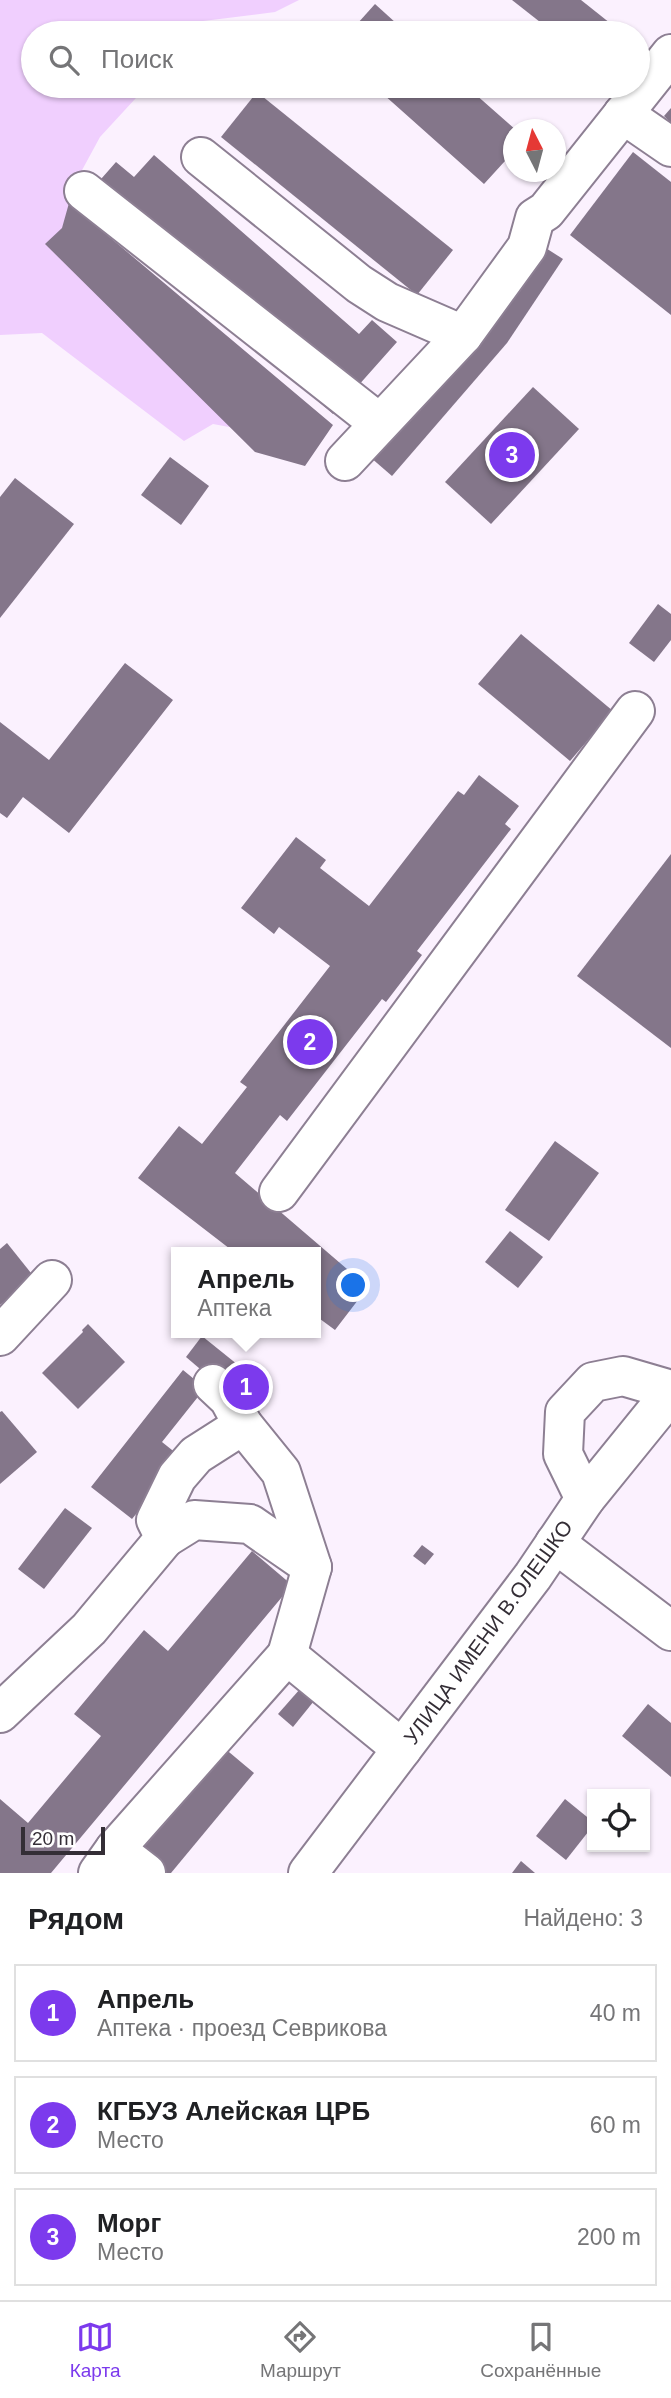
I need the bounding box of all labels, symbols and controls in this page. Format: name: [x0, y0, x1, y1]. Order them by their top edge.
search box: [21, 21, 650, 98]
icon: search: [45, 41, 83, 79]
text: Поиск: [101, 44, 173, 74]
north arrow: [503, 119, 566, 182]
pin: 3: [489, 429, 535, 481]
pin: 2: [287, 1016, 333, 1068]
popup: [171, 1247, 321, 1338]
text: Апрель: [197, 1264, 295, 1294]
your location: [336, 1268, 370, 1302]
text: Аптека: [197, 1295, 272, 1321]
pin: 1: [223, 1361, 269, 1413]
street label: УЛИЦА ИМЕНИ В.ОЛЕШКО: [399, 1516, 577, 1748]
map controls: [587, 1789, 650, 1852]
button: locate: [587, 1789, 650, 1852]
scale bar: [21, 1824, 105, 1856]
text: 20 m: [32, 1828, 74, 1849]
text: Рядом: [28, 1902, 124, 1935]
text: Найдено: 3: [523, 1905, 643, 1931]
text: Апрель: [97, 1984, 194, 2014]
text: 1: [47, 2000, 59, 2026]
text: 40 m: [590, 2000, 641, 2026]
text: Аптека · проезд Севрикова: [97, 2015, 387, 2041]
text: КГБУЗ Алейская ЦРБ: [97, 2096, 370, 2126]
text: 2: [47, 2112, 59, 2138]
text: 60 m: [590, 2112, 641, 2138]
text: Место: [97, 2127, 164, 2153]
text: Морг: [97, 2208, 161, 2238]
text: 3: [47, 2224, 59, 2250]
text: 200 m: [577, 2224, 641, 2250]
text: Место: [97, 2239, 164, 2265]
tab: Карта: [70, 2318, 121, 2382]
tab: Маршрут: [260, 2318, 341, 2382]
tab: Сохранённые: [480, 2318, 601, 2382]

